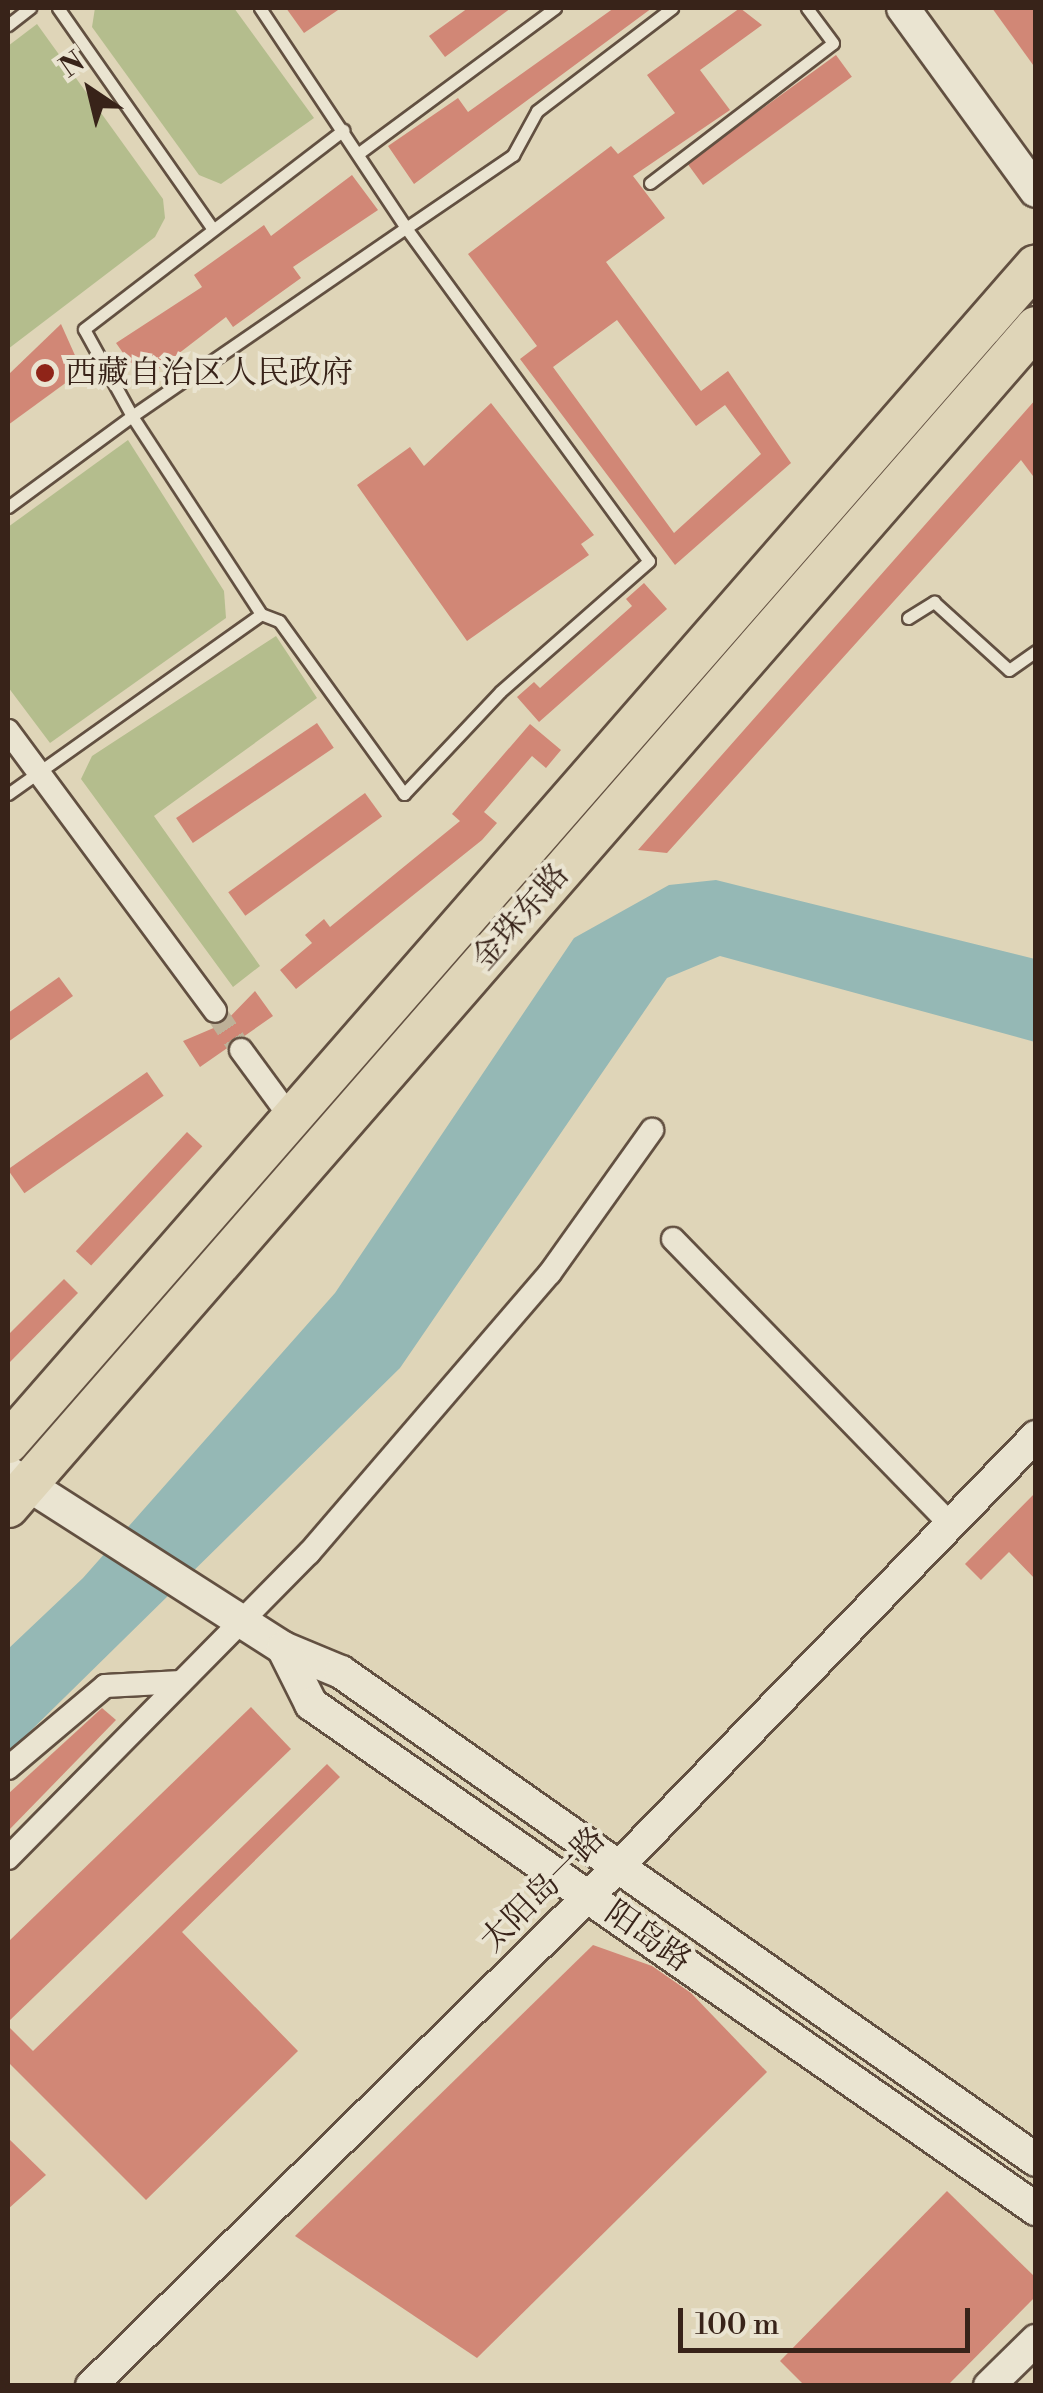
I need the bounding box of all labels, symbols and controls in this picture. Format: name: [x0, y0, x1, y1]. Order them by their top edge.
north arrow: [40, 40, 140, 140]
text: N: [53, 44, 92, 86]
place label: 西藏自治区人民政府: [65, 354, 353, 392]
marker: 西藏自治区人民政府: [34, 362, 56, 384]
street label: 金珠东路: [465, 856, 577, 978]
street label: 太阳岛一路: [473, 1820, 613, 1960]
street label: 阳岛路: [598, 1894, 698, 1980]
scale bar: [683, 2288, 976, 2350]
text: 100 m: [695, 2306, 779, 2344]

